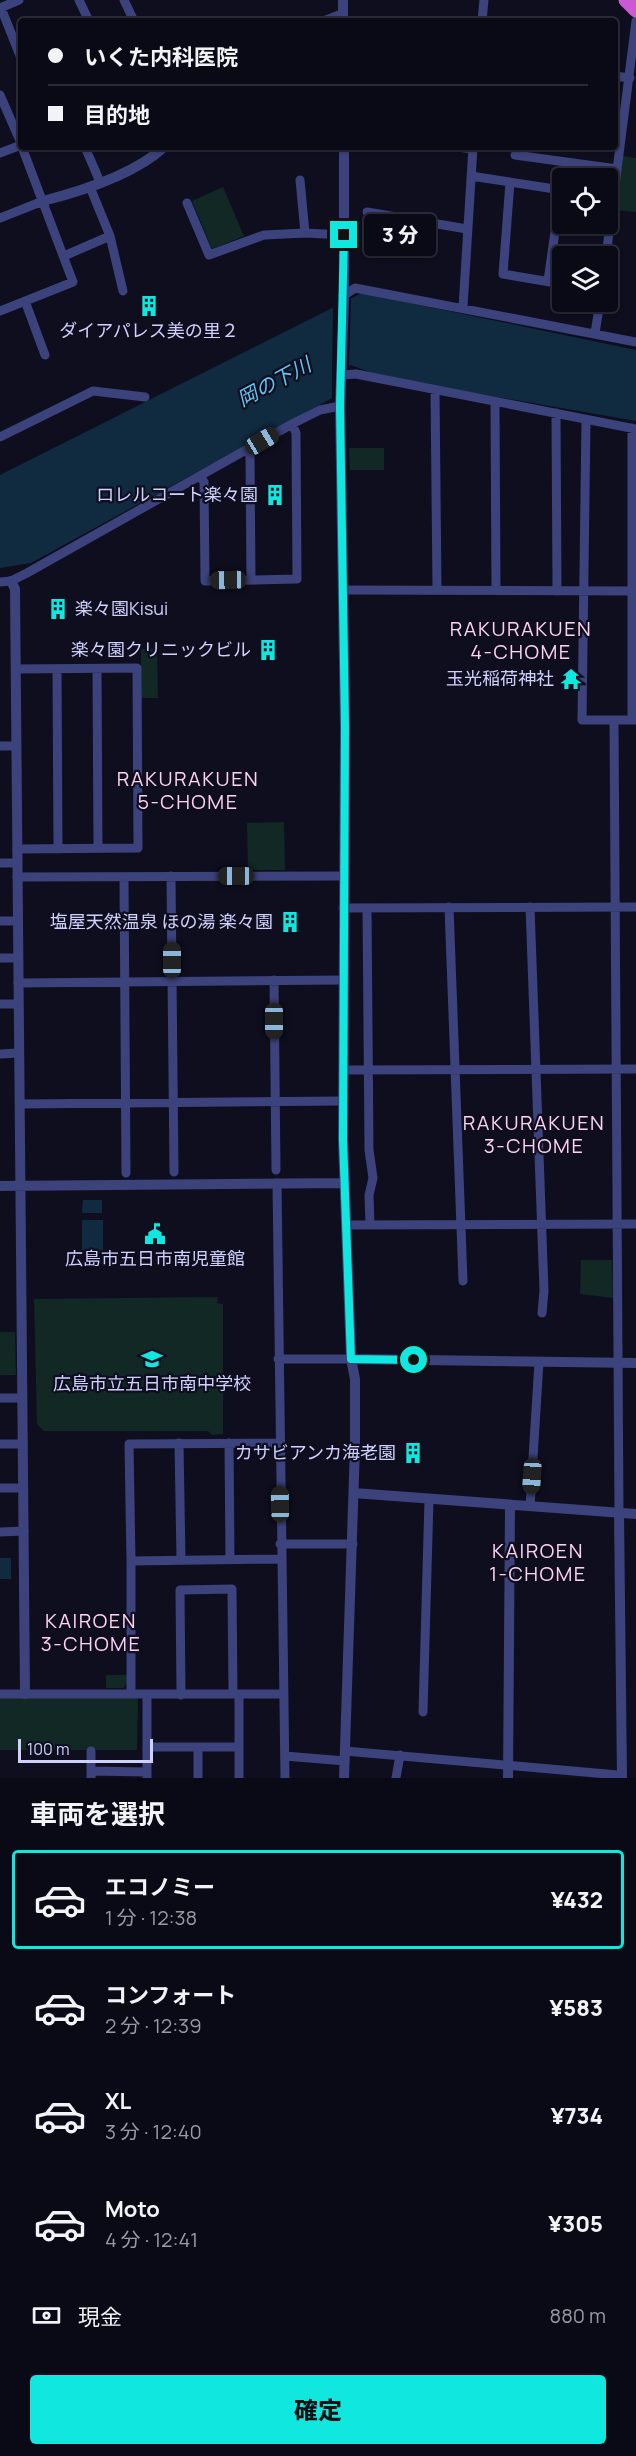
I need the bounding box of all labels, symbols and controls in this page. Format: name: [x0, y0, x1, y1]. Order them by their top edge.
text: いくた内科医院: [84, 42, 238, 72]
text: 目的地: [84, 100, 150, 130]
map controls: [552, 168, 618, 312]
button: locate: [552, 168, 618, 234]
callout: 3 分: [365, 214, 437, 256]
route end: [330, 221, 357, 248]
text: 3 分: [382, 221, 418, 248]
button: layers: [552, 246, 618, 312]
building icon: ダイアパレス美の里２: [137, 294, 161, 318]
place label: ダイアパレス美の里２: [59, 318, 239, 342]
water label: 岡の下川: [232, 350, 317, 412]
car: [242, 424, 282, 458]
place label: ロレルコート楽々園: [96, 482, 258, 506]
building icon: ロレルコート楽々園: [263, 483, 287, 507]
car: [210, 571, 246, 589]
place label: 楽々園Kisui: [75, 596, 168, 620]
building icon: 楽々園Kisui: [46, 597, 70, 621]
district label: RAKURAKUEN 4-CHOME: [450, 615, 592, 665]
place label: 楽々園クリニックビル: [71, 637, 251, 661]
building icon: 楽々園クリニックビル: [256, 638, 280, 662]
place label: 玉光稲荷神社: [446, 666, 554, 690]
temple icon: 玉光稲荷神社: [559, 667, 583, 691]
district label: RAKURAKUEN 5-CHOME: [117, 765, 259, 815]
car: [218, 867, 254, 885]
place label: 塩屋天然温泉 ほの湯 楽々園: [50, 909, 273, 933]
building icon: 塩屋天然温泉 ほの湯 楽々園: [278, 910, 302, 934]
car: [163, 942, 181, 978]
car: [265, 1003, 283, 1039]
district label: RAKURAKUEN 3-CHOME: [463, 1109, 605, 1159]
public building icon: 広島市五日市南児童館: [143, 1222, 167, 1246]
place label: 広島市五日市南児童館: [65, 1246, 245, 1270]
route start: [400, 1346, 427, 1373]
school or university icon: 広島市立五日市南中学校: [140, 1347, 164, 1371]
place label: 広島市立五日市南中学校: [53, 1371, 251, 1395]
place label: カサビアンカ海老園: [235, 1440, 396, 1464]
building icon: カサビアンカ海老園: [401, 1441, 425, 1465]
car: [522, 1457, 542, 1495]
car: [271, 1486, 289, 1522]
district label: KAIROEN 1-CHOME: [489, 1537, 587, 1587]
district label: KAIROEN 3-CHOME: [41, 1607, 141, 1657]
scale bar: [18, 1736, 153, 1764]
text: 100 m: [27, 1738, 70, 1760]
text: 車両を選択: [30, 1795, 165, 1832]
text: エコノミー: [105, 1872, 215, 1902]
icon: car: [33, 1873, 87, 1927]
text: ¥432: [551, 1885, 603, 1915]
text: 1 分 · 12:38: [105, 1904, 197, 1931]
text: コンフォート: [105, 1980, 236, 2010]
icon: car: [33, 1981, 87, 2035]
text: ¥583: [549, 1993, 603, 2023]
text: 2 分 · 12:39: [105, 2012, 202, 2039]
text: XL: [105, 2086, 131, 2116]
icon: car: [33, 2089, 87, 2143]
text: ¥734: [551, 2101, 603, 2131]
text: 3 分 · 12:40: [105, 2118, 202, 2145]
text: Moto: [105, 2194, 160, 2224]
icon: car: [33, 2197, 87, 2251]
text: ¥305: [548, 2209, 603, 2239]
text: 4 分 · 12:41: [105, 2226, 198, 2253]
icon: cash: [30, 2299, 63, 2332]
text: 現金: [78, 2302, 122, 2332]
text: 880 m: [550, 2302, 606, 2329]
button: 確定: [30, 2375, 606, 2444]

